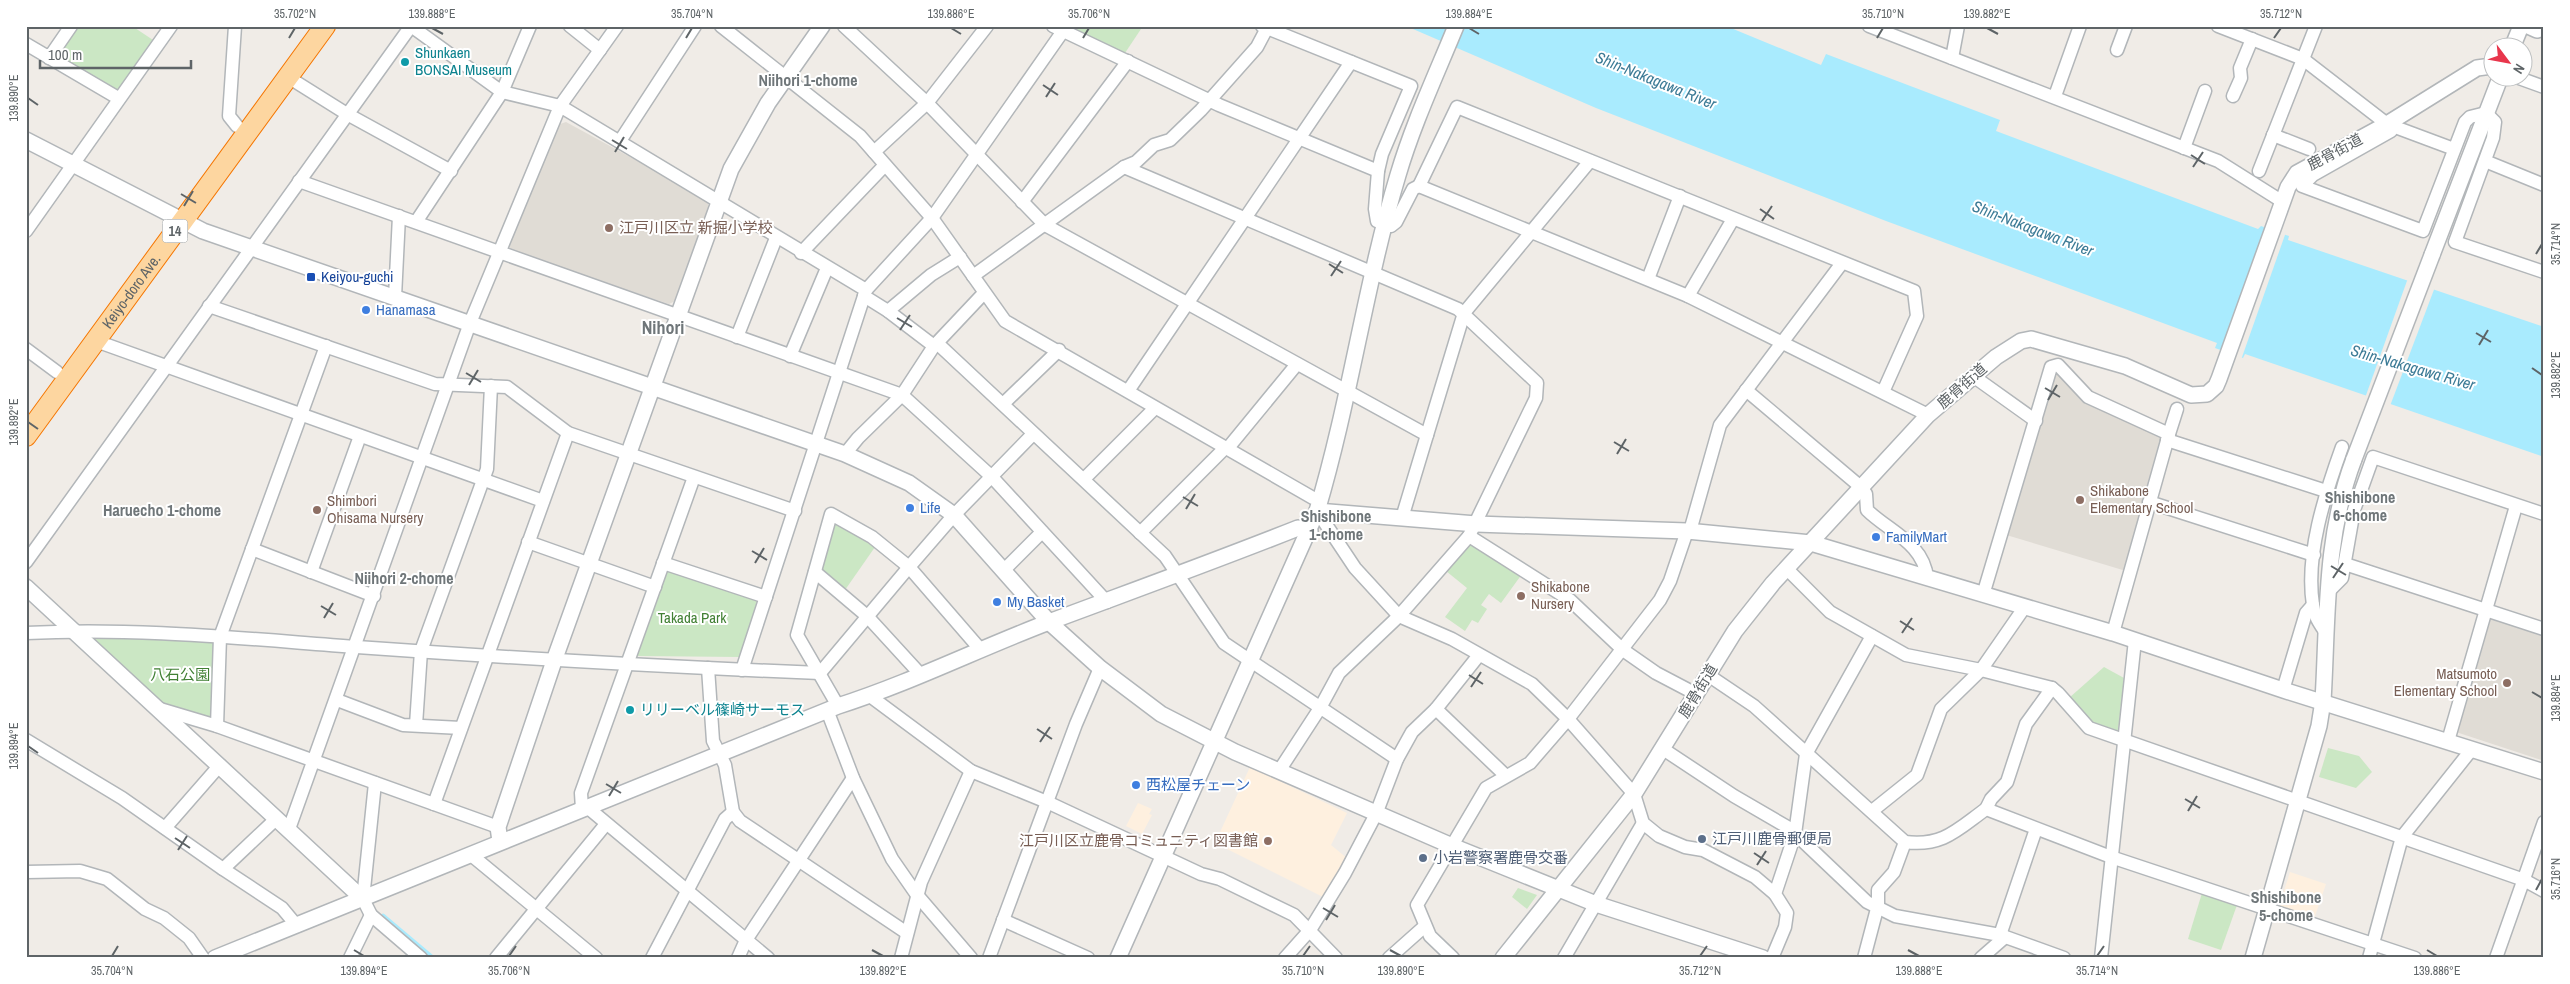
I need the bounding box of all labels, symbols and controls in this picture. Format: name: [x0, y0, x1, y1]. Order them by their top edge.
text: 35.702°N: [274, 6, 316, 22]
text: 139.888°E: [409, 6, 455, 22]
text: 35.704°N: [671, 6, 713, 22]
text: 139.886°E: [928, 6, 974, 22]
text: 35.706°N: [1068, 6, 1110, 22]
text: 139.884°E: [1446, 6, 1492, 22]
text: 35.710°N: [1862, 6, 1904, 22]
text: 139.882°E: [1964, 6, 2010, 22]
text: 35.712°N: [2260, 6, 2302, 22]
scale bar: [40, 38, 191, 70]
north arrow: [2482, 38, 2532, 88]
place label: Shunkaen BONSAI Museum: [415, 42, 512, 80]
text: 100 m: [48, 44, 82, 65]
water label: Shin-Nakagawa River: [1592, 46, 1720, 114]
marker: Shunkaen BONSAI Museum: [399, 56, 411, 68]
text: N: [2509, 61, 2529, 77]
district label: Niihori 1-chome: [758, 69, 858, 91]
text: 139.890°E: [6, 75, 22, 121]
street label: 鹿骨街道: [2303, 128, 2366, 175]
water label: Shin-Nakagawa River: [1969, 195, 2097, 261]
place label: 江戸川区立 新掘小学校: [619, 217, 772, 238]
road number: 14: [162, 220, 188, 242]
marker: 江戸川区立 新掘小学校: [603, 222, 615, 234]
text: 35.714°N: [2548, 223, 2564, 265]
street label: Keiyo-doro Ave.: [97, 250, 165, 333]
place label: Keiyou-guchi: [321, 266, 393, 287]
marker: Keiyou-guchi: [305, 271, 317, 283]
place label: Hanamasa: [376, 299, 436, 320]
marker: Hanamasa: [360, 304, 372, 316]
district label: Nihori: [642, 315, 684, 340]
water label: Shin-Nakagawa River: [2348, 339, 2478, 395]
text: 139.882°E: [2548, 352, 2564, 398]
street label: 鹿骨街道: [1932, 358, 1991, 413]
text: 139.892°E: [6, 399, 22, 445]
place label: Shikabone Elementary School: [2090, 480, 2193, 518]
district label: Shishibone 6-chome: [2325, 486, 2395, 526]
place label: Shimbori Ohisama Nursery: [327, 490, 424, 528]
marker: Shikabone Elementary School: [2074, 494, 2086, 506]
place label: Life: [920, 497, 941, 518]
district label: Haruecho 1-chome: [103, 499, 221, 521]
marker: Life: [904, 502, 916, 514]
marker: Shimbori Ohisama Nursery: [311, 504, 323, 516]
district label: Shishibone 1-chome: [1301, 505, 1371, 545]
place label: FamilyMart: [1886, 526, 1947, 547]
marker: FamilyMart: [1870, 531, 1882, 543]
district label: Niihori 2-chome: [354, 567, 454, 589]
place label: Shikabone Nursery: [1531, 576, 1590, 614]
marker: Shikabone Nursery: [1515, 590, 1527, 602]
place label: My Basket: [1007, 591, 1065, 612]
marker: My Basket: [991, 596, 1003, 608]
park label: Takada Park: [658, 607, 727, 628]
street label: 鹿骨街道: [1673, 660, 1722, 722]
place label: Matsumoto Elementary School: [2394, 663, 2497, 701]
park label: 八石公園: [150, 664, 210, 685]
text: 139.884°E: [2548, 675, 2564, 721]
marker: Matsumoto Elementary School: [2501, 677, 2513, 689]
place label: リリーベル篠崎サーモス: [640, 699, 805, 720]
marker: リリーベル篠崎サーモス: [624, 704, 636, 716]
text: 139.894°E: [6, 723, 22, 769]
place label: 西松屋チェーン: [1146, 774, 1250, 795]
marker: 西松屋チェーン: [1130, 779, 1142, 791]
place label: 江戸川鹿骨郵便局: [1712, 828, 1832, 849]
place label: 江戸川区立鹿骨コミュニティ図書館: [1019, 830, 1258, 851]
marker: 江戸川鹿骨郵便局: [1696, 833, 1708, 845]
marker: 江戸川区立鹿骨コミュニティ図書館: [1262, 835, 1274, 847]
place label: 小岩警察署鹿骨交番: [1433, 847, 1568, 868]
marker: 小岩警察署鹿骨交番: [1417, 852, 1429, 864]
text: 35.716°N: [2548, 858, 2564, 900]
district label: Shishibone 5-chome: [2251, 886, 2321, 926]
text: 35.704°N: [91, 963, 133, 979]
text: 139.894°E: [341, 963, 387, 979]
text: 35.706°N: [488, 963, 530, 979]
text: 139.892°E: [860, 963, 906, 979]
text: 35.710°N: [1282, 963, 1324, 979]
text: 139.890°E: [1378, 963, 1424, 979]
text: 35.712°N: [1679, 963, 1721, 979]
text: 139.888°E: [1896, 963, 1942, 979]
text: 35.714°N: [2076, 963, 2118, 979]
text: 139.886°E: [2414, 963, 2460, 979]

